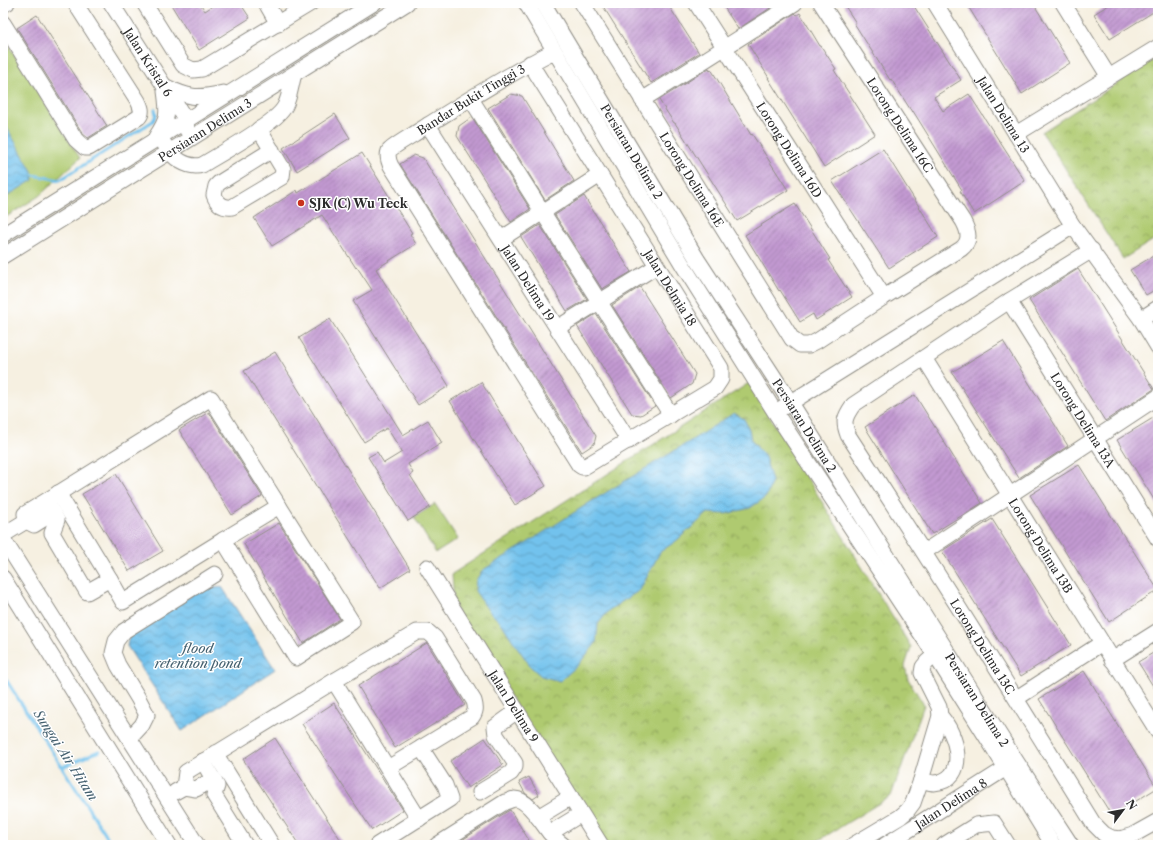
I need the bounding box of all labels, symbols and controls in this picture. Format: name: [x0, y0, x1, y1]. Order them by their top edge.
street label: Jalan Kristal 6: [120, 23, 176, 99]
street label: Bandar Bukit Tinggi 3: [414, 61, 527, 138]
street label: Jalan Delima 13: [974, 72, 1033, 155]
street label: Lorong Delima 16C: [864, 75, 936, 175]
street label: Persiaran Delima 3: [155, 95, 254, 165]
street label: Lorong Delima 16D: [754, 99, 826, 200]
street label: Persiaran Delima 2: [598, 101, 666, 201]
street label: Lorong Delima 16E: [657, 129, 728, 230]
place label: SJK (C) Wu Teck: [309, 196, 409, 211]
marker: SJK (C) Wu Teck: [296, 198, 306, 208]
street label: Jalan Delima 19: [497, 240, 558, 324]
street label: Jalan Delmia 18: [640, 245, 700, 329]
street label: Lorong Delima 13A: [1048, 369, 1119, 471]
street label: Persiaran Delima 2: [770, 376, 840, 475]
street label: Lorong Delima 13B: [1006, 495, 1076, 595]
street label: Lorong Delima 13C: [947, 596, 1019, 697]
water label: flood retention pond: [154, 640, 242, 671]
street label: Persiaran Delima 2: [942, 650, 1013, 749]
street label: Jalan Delima 9: [485, 665, 542, 745]
water label: Sungai Air Hitam: [30, 706, 101, 804]
street label: Jalan Delima 8: [910, 775, 990, 833]
north arrow: [1103, 790, 1143, 830]
text: N: [1123, 797, 1140, 813]

